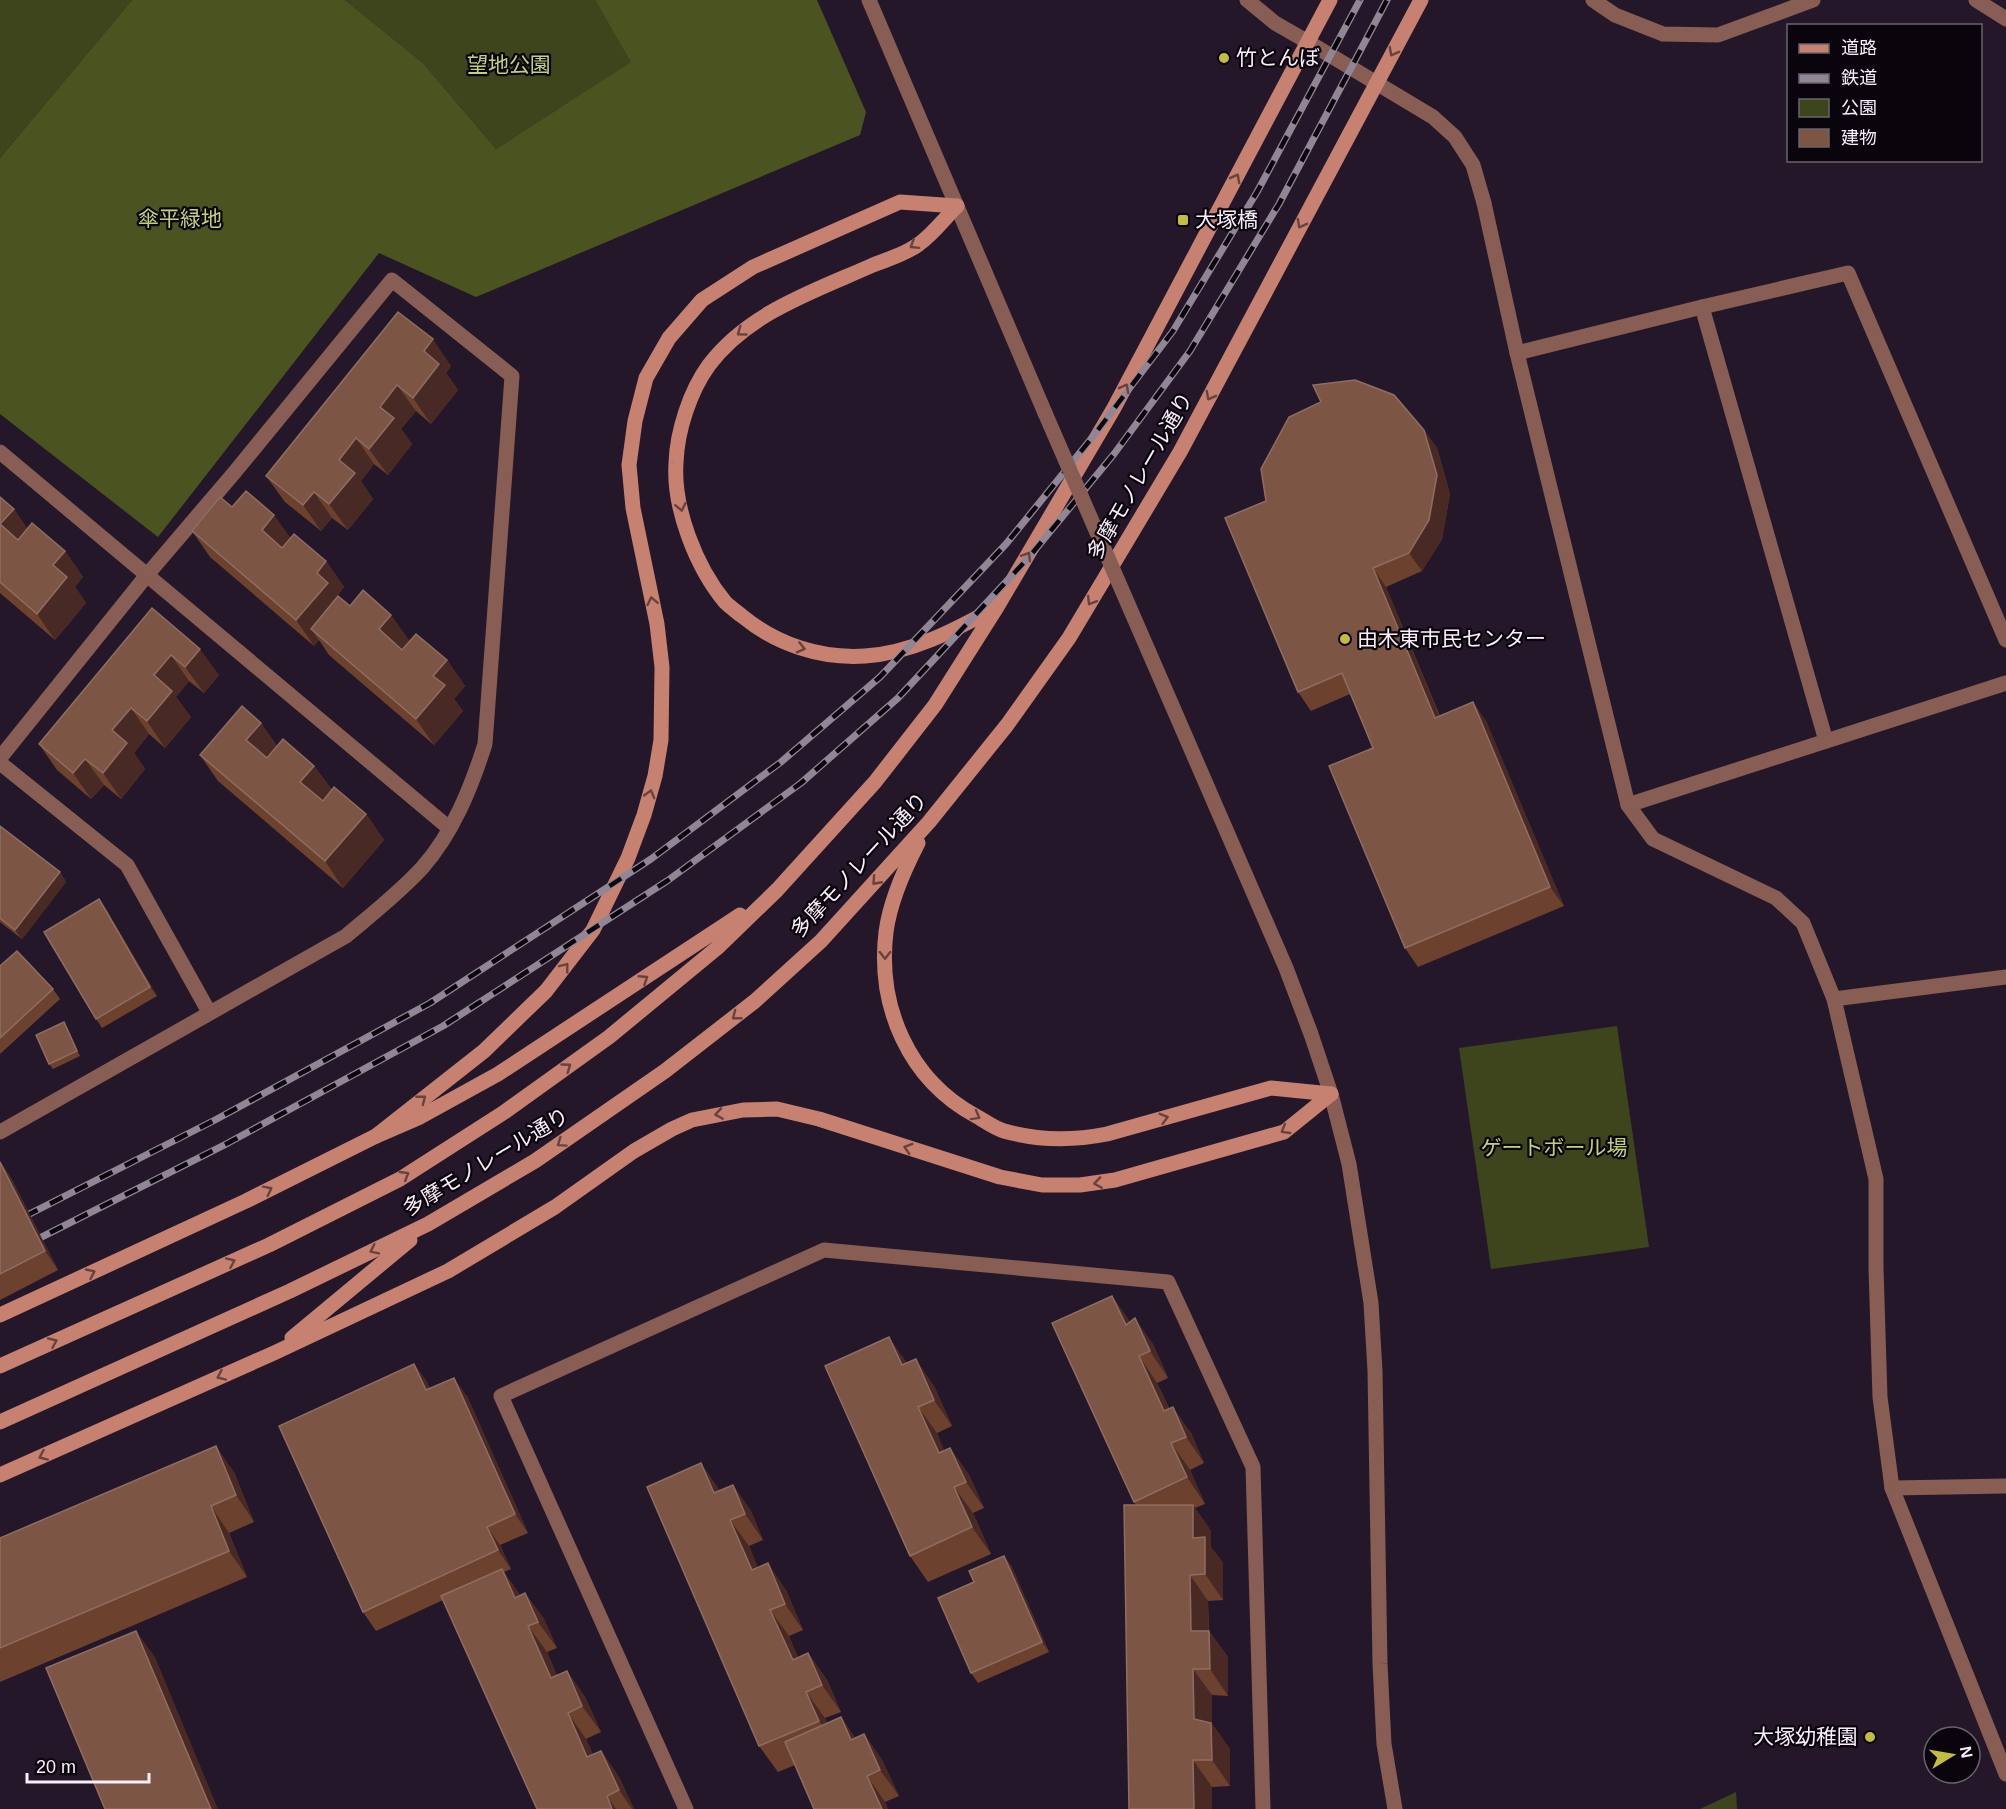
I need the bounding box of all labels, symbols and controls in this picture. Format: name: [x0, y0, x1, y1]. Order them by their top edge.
legend: [1787, 24, 1982, 162]
text: 道路: [1841, 38, 1877, 58]
one-way arrow: [1389, 45, 1400, 56]
place label: 竹とんぼ: [1236, 46, 1320, 69]
marker: 竹とんぼ: [1217, 51, 1231, 65]
park label: 望地公園: [467, 53, 551, 76]
text: 鉄道: [1841, 68, 1877, 88]
text: 公園: [1841, 98, 1877, 118]
text: 建物: [1841, 128, 1877, 148]
one-way arrow: [1229, 174, 1240, 185]
park label: 傘平緑地: [138, 207, 222, 230]
place label: 大塚橋: [1195, 208, 1258, 231]
marker: 大塚橋: [1176, 213, 1190, 227]
one-way arrow: [1297, 217, 1308, 228]
one-way arrow: [910, 238, 921, 249]
one-way arrow: [736, 325, 747, 336]
one-way arrow: [1118, 383, 1129, 394]
street label: 多摩モノレール通り: [1082, 388, 1197, 563]
one-way arrow: [1206, 390, 1217, 400]
one-way arrow: [674, 502, 687, 512]
one-way arrow: [1020, 552, 1031, 562]
one-way arrow: [1087, 595, 1099, 605]
one-way arrow: [647, 596, 660, 606]
place label: 由木東市民センター: [1357, 627, 1546, 650]
marker: 由木東市民センター: [1338, 632, 1352, 646]
one-way arrow: [796, 640, 806, 653]
street label: 多摩モノレール通り: [786, 788, 931, 942]
one-way arrow: [643, 789, 655, 800]
one-way arrow: [872, 874, 883, 884]
one-way arrow: [879, 951, 891, 960]
one-way arrow: [557, 963, 568, 974]
one-way arrow: [637, 975, 648, 986]
one-way arrow: [732, 1008, 743, 1019]
one-way arrow: [561, 1063, 572, 1074]
one-way arrow: [415, 1095, 426, 1106]
street label: 多摩モノレール通り: [399, 1103, 573, 1220]
one-way arrow: [714, 1107, 724, 1119]
one-way arrow: [970, 1109, 980, 1120]
one-way arrow: [1158, 1113, 1168, 1126]
one-way arrow: [1280, 1122, 1291, 1133]
one-way arrow: [557, 1136, 568, 1147]
park label: ゲートボール場: [1481, 1136, 1628, 1159]
one-way arrow: [903, 1143, 914, 1155]
one-way arrow: [399, 1171, 409, 1182]
one-way arrow: [1093, 1176, 1102, 1188]
one-way arrow: [261, 1186, 272, 1197]
one-way arrow: [370, 1243, 381, 1255]
one-way arrow: [225, 1257, 236, 1269]
one-way arrow: [85, 1268, 96, 1280]
one-way arrow: [47, 1338, 58, 1350]
one-way arrow: [216, 1369, 227, 1381]
one-way arrow: [38, 1449, 49, 1461]
place label: 大塚幼稚園: [1753, 1725, 1858, 1748]
north arrow: [1922, 1725, 1982, 1785]
marker: 大塚幼稚園: [1863, 1730, 1877, 1744]
text: N: [1957, 1745, 1976, 1760]
scale bar: [27, 1746, 148, 1784]
text: 20 m: [36, 1757, 76, 1777]

